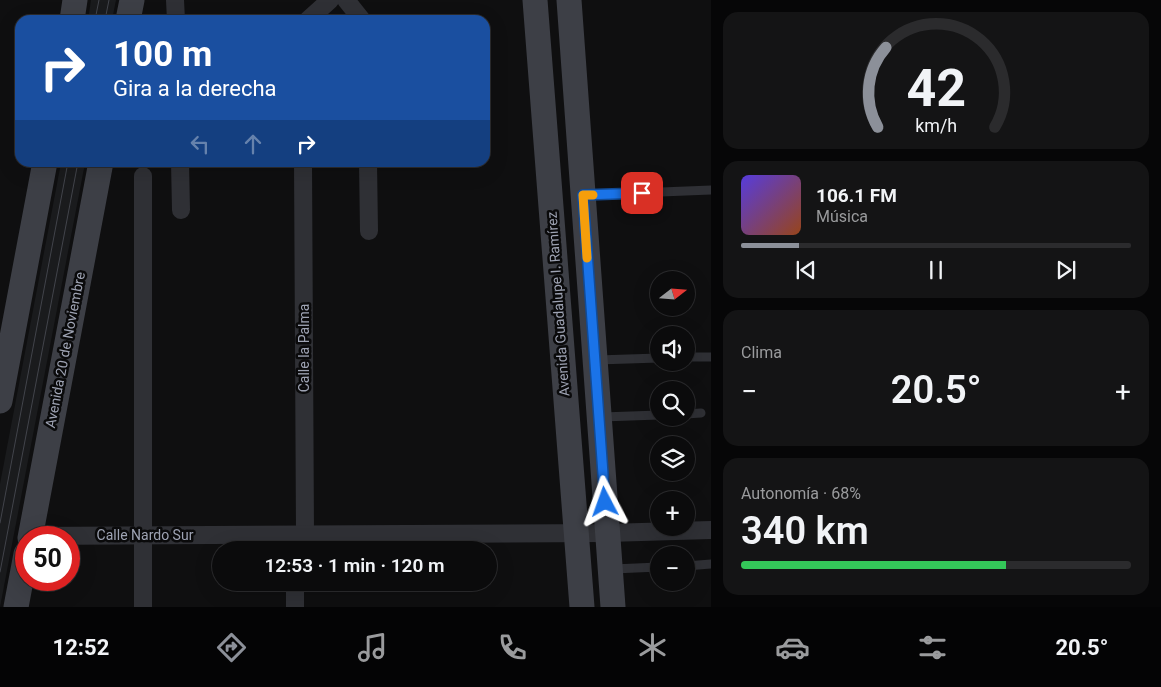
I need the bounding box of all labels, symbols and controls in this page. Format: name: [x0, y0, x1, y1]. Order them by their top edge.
text: 100 m: [113, 34, 212, 75]
icon: right: [30, 35, 95, 100]
text: 42: [906, 58, 966, 119]
text: Gira a la derecha: [113, 76, 277, 101]
text: km/h: [915, 115, 957, 136]
icon: left: [186, 130, 214, 158]
icon: ahead: [239, 130, 267, 158]
icon: right: [292, 130, 320, 158]
pin: [621, 172, 663, 214]
icon: arrive: [628, 179, 656, 207]
text: 106.1 FM: [816, 184, 897, 207]
text: Música: [816, 207, 868, 226]
street label: Avenida Guadalupe I. Ramírez: [544, 211, 572, 397]
icon: previous: [792, 256, 820, 284]
icon: pause: [922, 256, 950, 284]
icon: next: [1052, 256, 1080, 284]
street label: Avenida 20 de Noviembre: [42, 271, 88, 429]
north arrow: [650, 271, 695, 316]
map controls: [650, 271, 695, 591]
street label: Calle la Palma: [296, 304, 312, 392]
button: sound: [650, 326, 695, 371]
text: Clima: [741, 343, 782, 362]
text: 20.5°: [891, 368, 981, 412]
text: −: [741, 375, 757, 408]
text: +: [1115, 375, 1131, 408]
button: search: [650, 381, 695, 426]
button: layers: [650, 436, 695, 481]
position arrow: [578, 475, 630, 527]
text: Autonomía · 68%: [741, 484, 861, 503]
button: +: [650, 491, 695, 536]
text: 340 km: [741, 509, 869, 553]
speed limit sign: 50: [15, 526, 80, 591]
street label: Calle Nardo Sur: [97, 527, 194, 543]
button: −: [650, 546, 695, 591]
text: 12:53 · 1 min · 120 m: [264, 554, 445, 577]
icon: directions: [214, 630, 249, 665]
icon: music: [355, 630, 390, 665]
icon: phone: [495, 630, 530, 665]
icon: climate: [635, 630, 670, 665]
icon: car: [775, 630, 810, 665]
icon: filters: [915, 630, 950, 665]
text: 12:52: [53, 635, 109, 660]
text: 20.5°: [1055, 635, 1108, 660]

